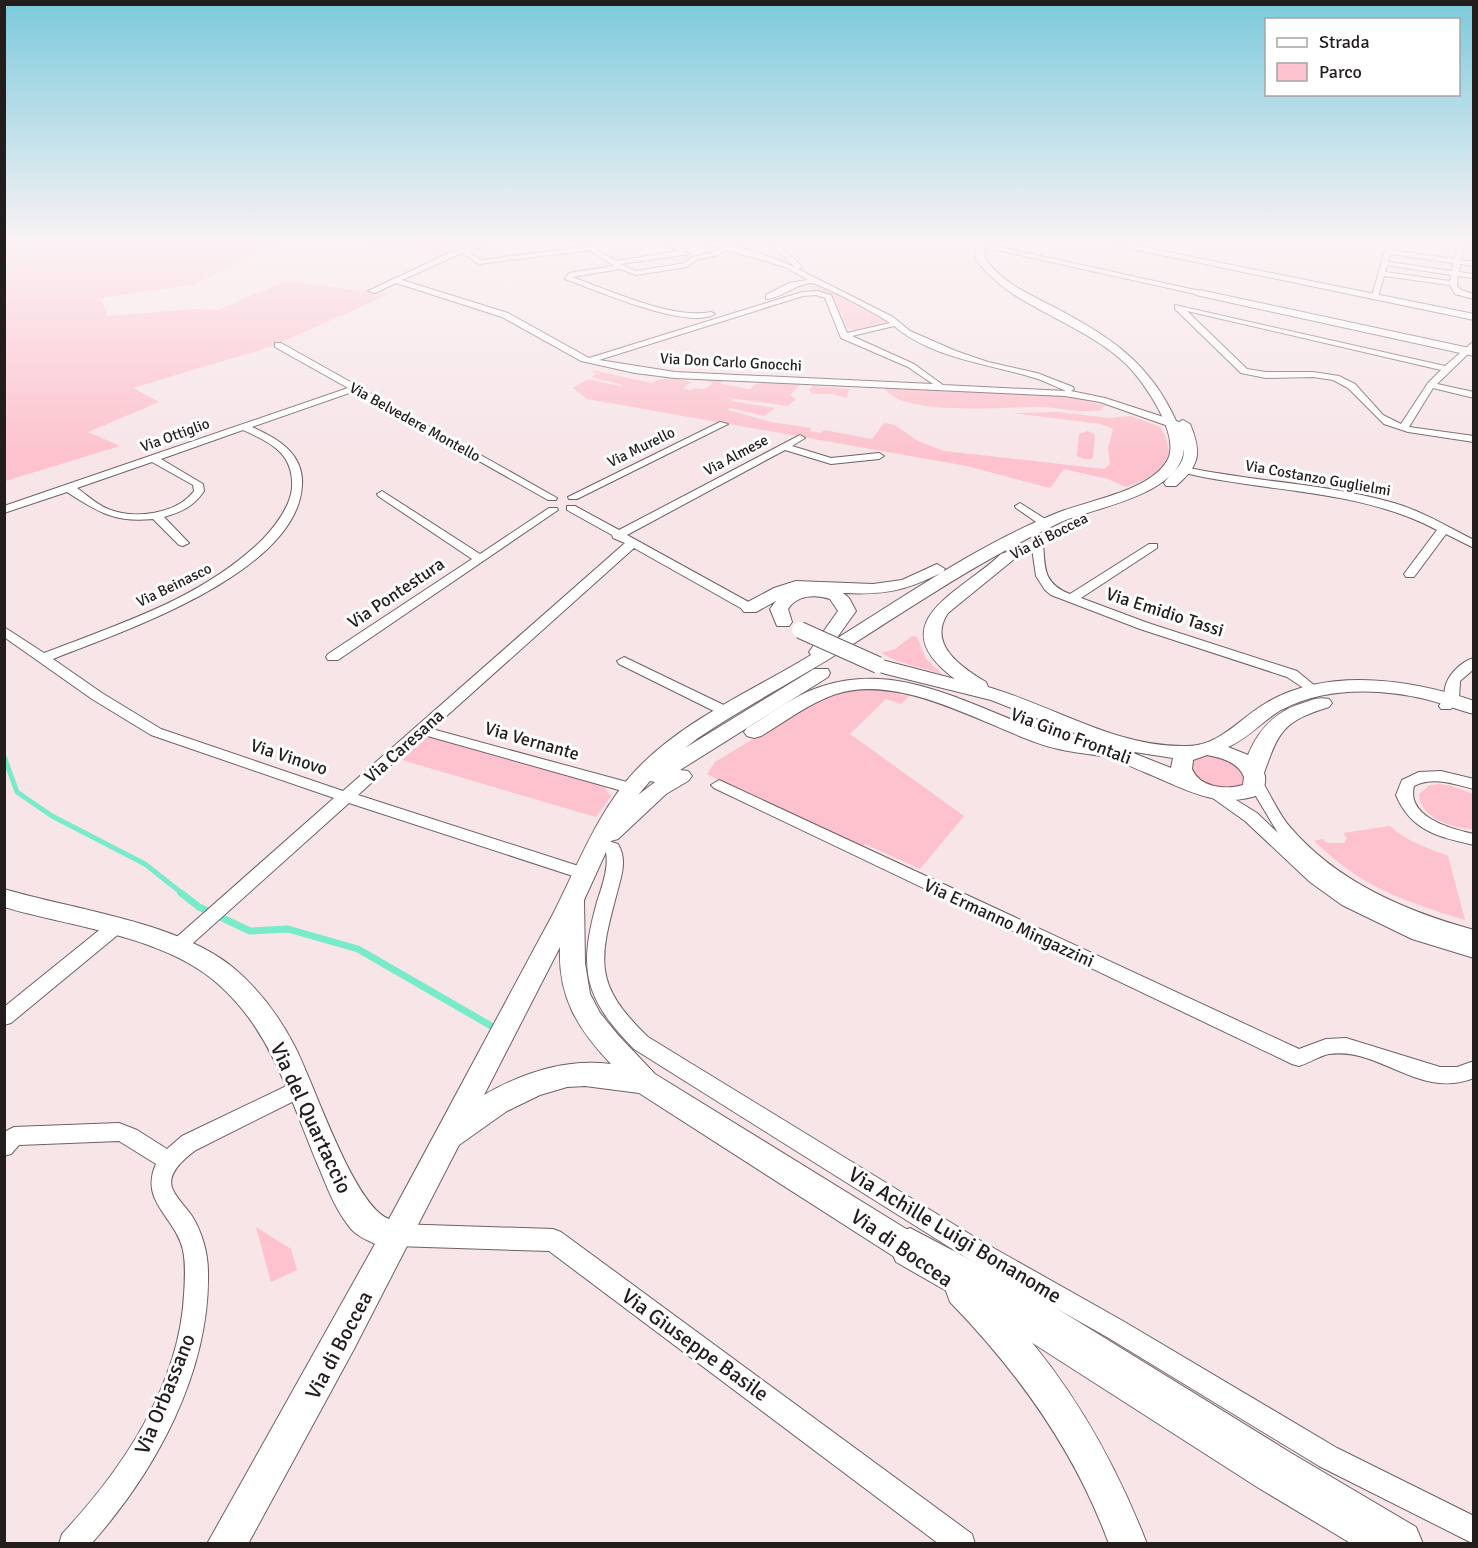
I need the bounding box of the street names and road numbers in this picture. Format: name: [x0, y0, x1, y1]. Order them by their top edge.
street label: Via Don Carlo Gnocchi: [660, 349, 802, 375]
street label: Via Belvedere Montello: [346, 378, 484, 466]
street label: Via Ottiglio: [138, 414, 212, 456]
street label: Via Murello: [604, 423, 678, 471]
street label: Via Almese: [701, 430, 771, 480]
street label: Via Costanzo Guglielmi: [1244, 456, 1392, 500]
street label: Via di Boccea: [1007, 509, 1091, 563]
street label: Via Pontestura: [343, 553, 449, 633]
street label: Via Beinasco: [133, 559, 215, 611]
street label: Via Emidio Tassi: [1103, 583, 1227, 641]
street label: Via Gino Frontali: [1007, 703, 1135, 769]
street label: Via Caresana: [360, 705, 448, 787]
street label: Via Vernante: [482, 717, 582, 765]
street label: Via Vinovo: [248, 734, 330, 780]
street label: Via Ermanno Mingazzini: [920, 874, 1098, 972]
street label: Via del Quartaccio: [265, 1038, 357, 1198]
street label: Via Achille Luigi Bonanome: [844, 1161, 1066, 1309]
street label: Via di Boccea: [846, 1203, 958, 1293]
street label: Via Giuseppe Basile: [616, 1283, 774, 1407]
street label: Via di Boccea: [300, 1286, 378, 1404]
street label: Via Orbassano: [129, 1330, 201, 1458]

